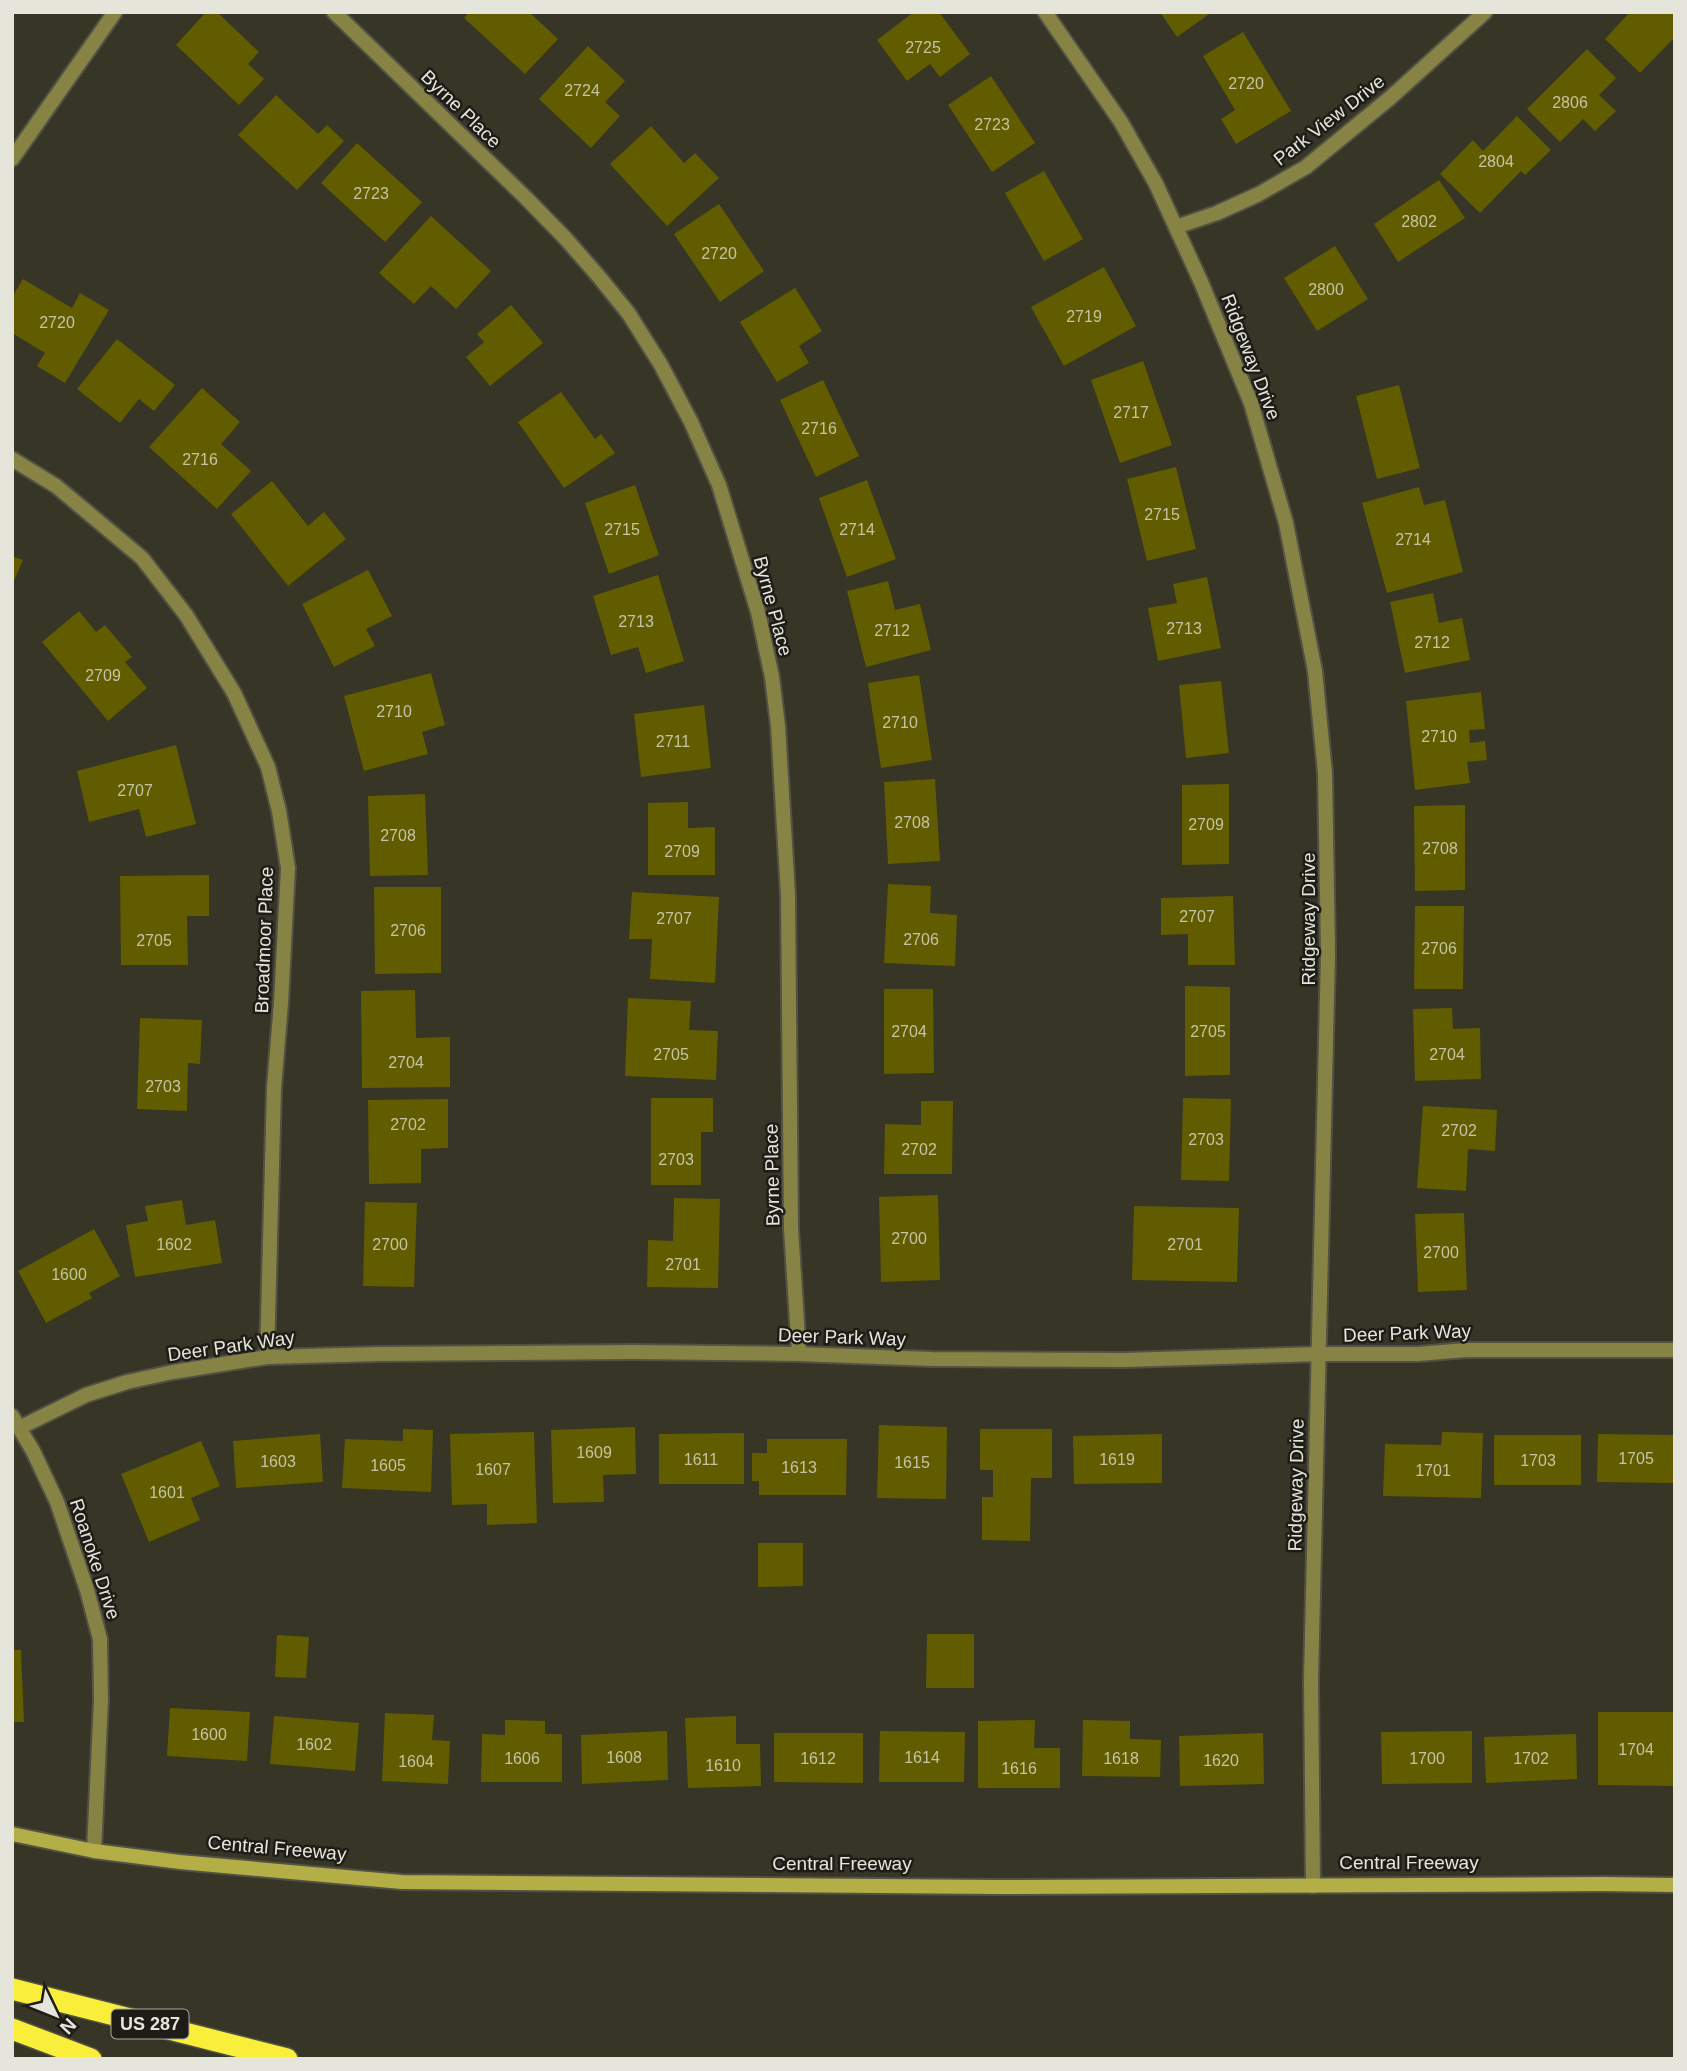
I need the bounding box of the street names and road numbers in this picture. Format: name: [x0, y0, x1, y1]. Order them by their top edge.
street label: Byrne Place: [417, 66, 505, 152]
street label: Park View Drive: [1269, 70, 1389, 170]
street label: Ridgeway Drive: [1217, 291, 1285, 423]
street label: Byrne Place: [750, 554, 796, 658]
street label: Ridgeway Drive: [1298, 852, 1319, 986]
street label: Broadmoor Place: [251, 866, 277, 1014]
street label: Byrne Place: [761, 1124, 783, 1226]
street label: Deer Park Way: [1343, 1320, 1472, 1346]
street label: Deer Park Way: [778, 1324, 907, 1350]
street label: Deer Park Way: [166, 1327, 296, 1365]
street label: Ridgeway Drive: [1284, 1418, 1308, 1552]
street label: Roanoke Drive: [66, 1496, 124, 1622]
street label: Central Freeway: [207, 1831, 348, 1865]
street label: Central Freeway: [1339, 1852, 1479, 1873]
street label: Central Freeway: [772, 1853, 912, 1874]
road number: US 287: [111, 2010, 188, 2038]

